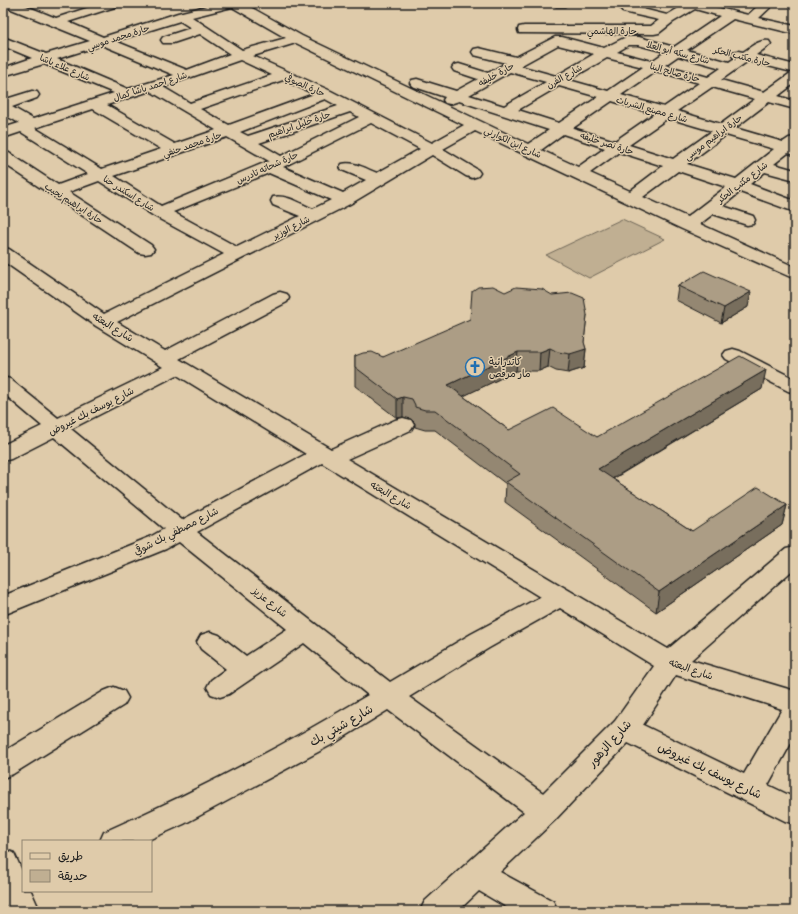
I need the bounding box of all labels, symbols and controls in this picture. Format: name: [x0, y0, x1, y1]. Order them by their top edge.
street label: حارة محمد موسي: [85, 22, 152, 56]
street label: حارة الهاشمي: [587, 25, 637, 40]
street label: شارع سكه أبو العلا: [645, 38, 711, 67]
street label: حارة مكتب الحكر: [711, 43, 772, 69]
street label: شارع علاء باشا: [38, 51, 92, 83]
street label: حارة خليفه: [476, 60, 516, 89]
street label: حارة صالح البنا: [648, 60, 701, 85]
street label: شارع الفرن: [544, 61, 584, 91]
street label: شارع احمد باشا كمال: [112, 69, 189, 104]
street label: حارة الصوفي: [282, 71, 327, 101]
street label: شارع مصنع الشربات: [615, 94, 689, 125]
street label: حارة خليل ابراهيم: [266, 108, 332, 142]
street label: حارة ابراهيم موسى: [682, 112, 745, 164]
street label: شارع ابن الكوارني: [481, 124, 543, 164]
street label: حارة محمد حنفي: [161, 129, 224, 163]
street label: حارة نصر خليفه: [579, 129, 635, 158]
street label: حارة شحاته تادرس: [234, 148, 300, 187]
street label: شارع مكتب الحكر: [714, 159, 770, 207]
street label: شارع اسكندر حنا: [101, 173, 157, 214]
street label: حارة ابراهيم نجيب: [42, 180, 105, 227]
street label: شارع الوزير: [270, 213, 312, 242]
street label: شارع البعثه: [90, 309, 136, 346]
place label: كاتدرائية مار مرقص: [489, 355, 531, 380]
church icon: كاتدرائية مار مرقص: [464, 356, 486, 378]
street label: شارع يوسف بك غيروض: [46, 384, 137, 439]
street label: شارع البعثه: [367, 478, 414, 513]
street label: شارع مصطفي بك شوقي: [132, 504, 222, 561]
street label: شارع عزيز: [248, 583, 290, 621]
street label: شارع البعثه: [667, 655, 715, 684]
street label: شارع شيتي بك: [307, 701, 377, 753]
street label: شارع الزهور: [583, 716, 636, 772]
street label: شارع يوسف بك غيروض: [655, 738, 764, 803]
legend: [22, 840, 152, 892]
text: طريق: [58, 848, 83, 863]
text: حديقة: [58, 868, 87, 883]

